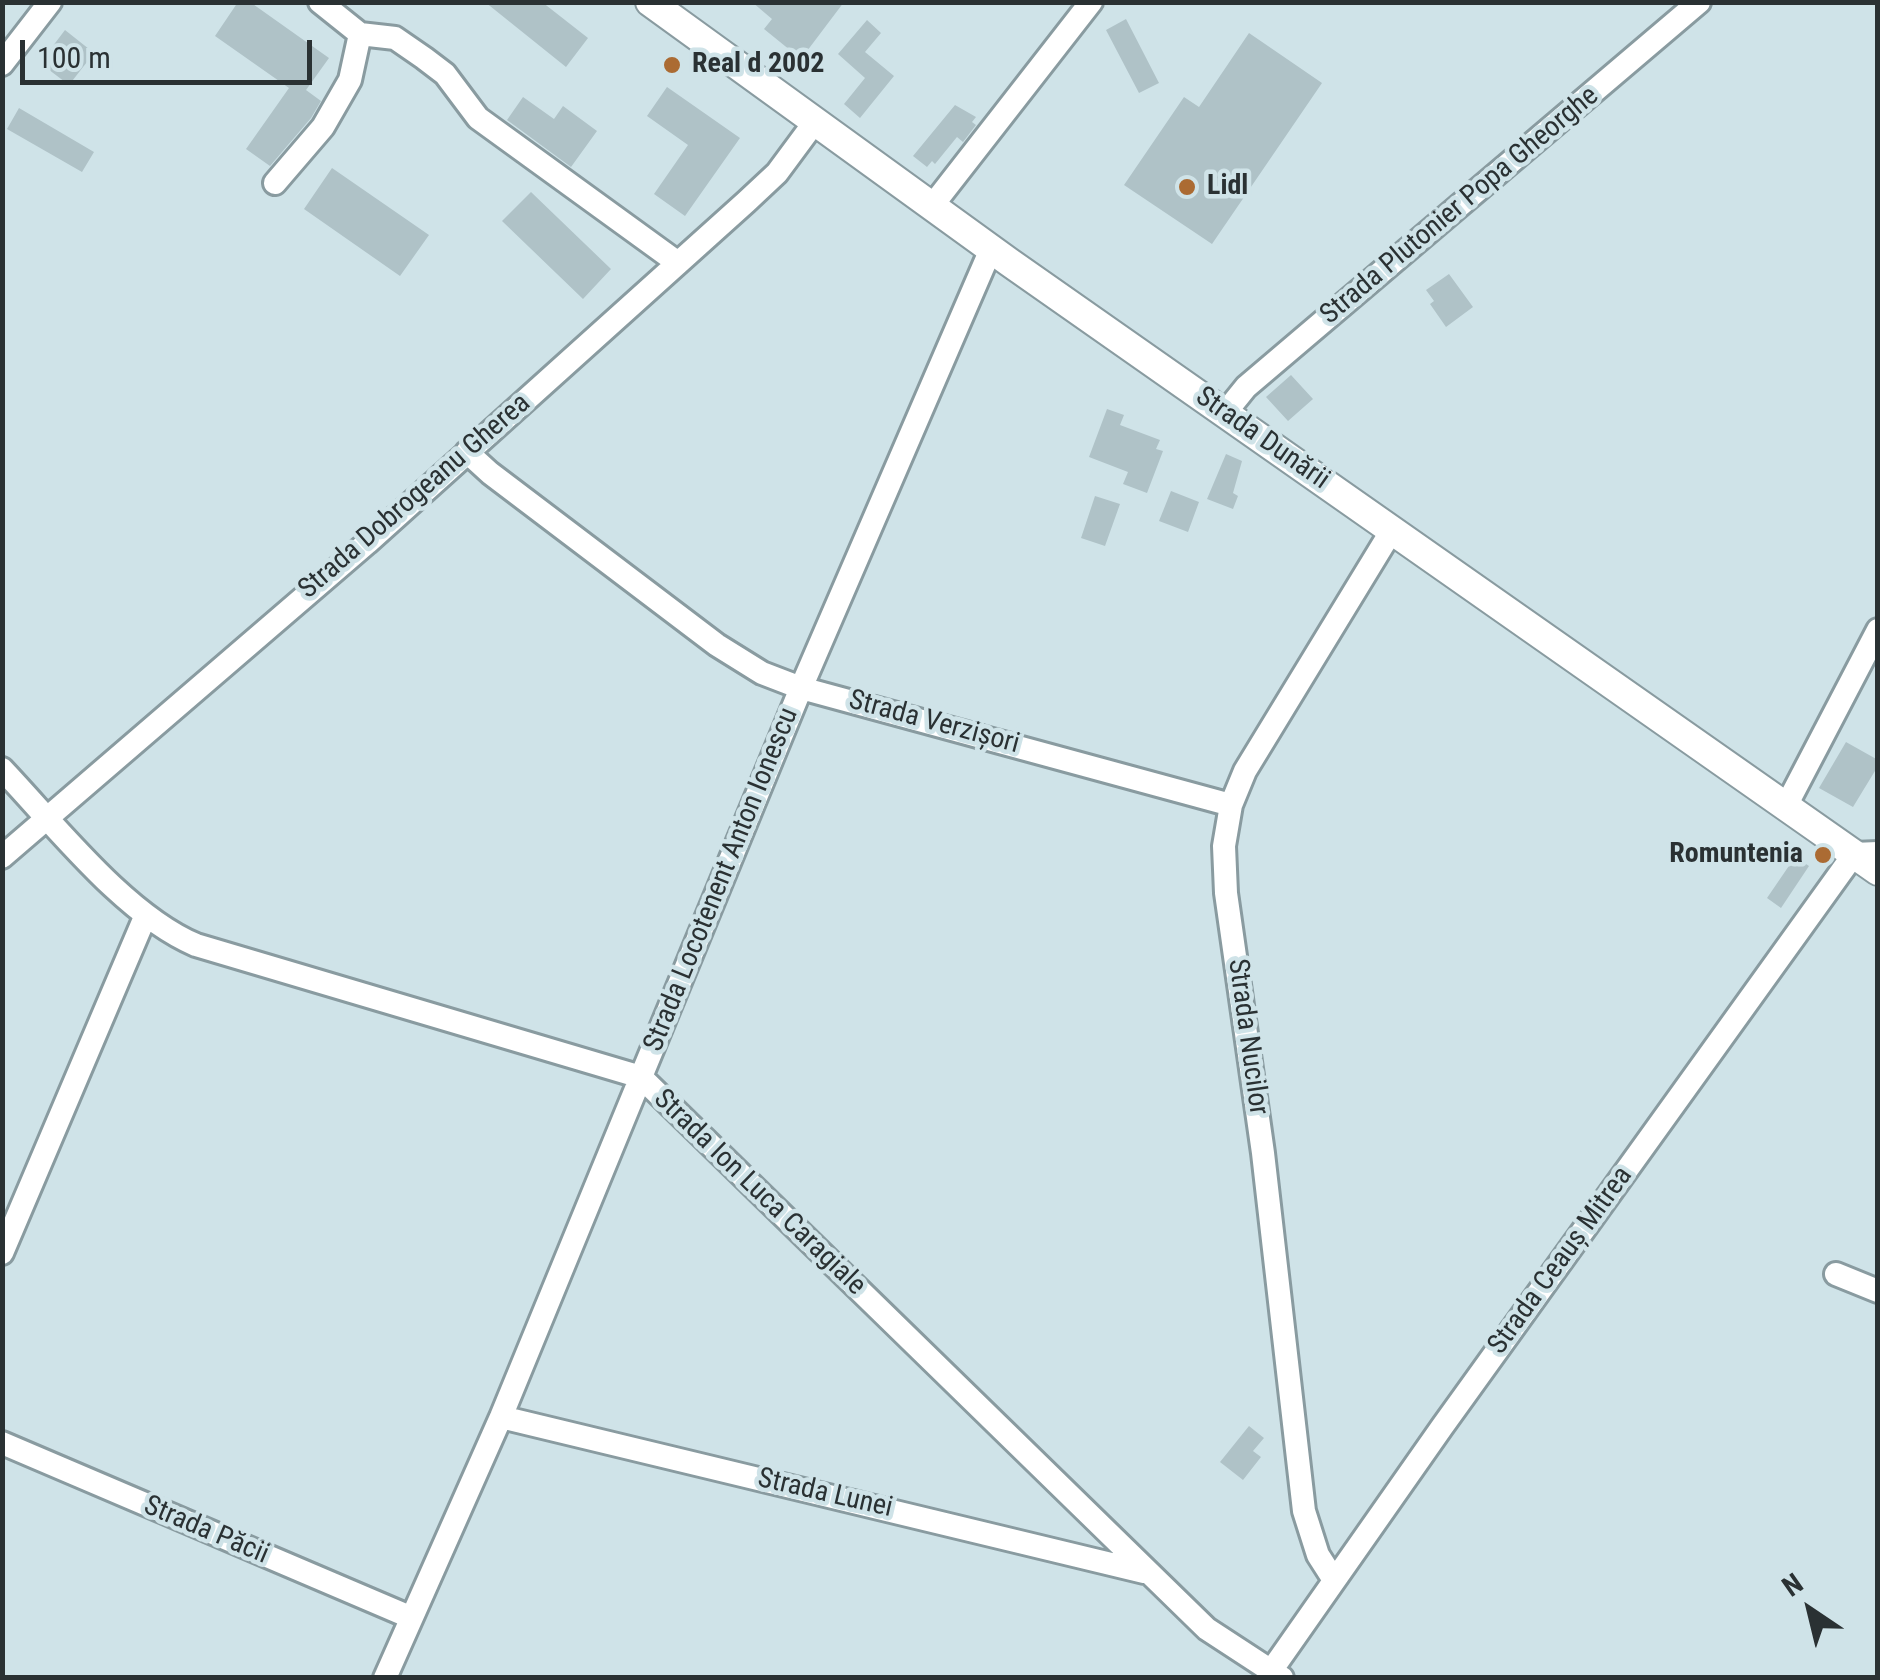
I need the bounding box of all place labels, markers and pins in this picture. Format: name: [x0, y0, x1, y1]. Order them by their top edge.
place label: Real d 2002: [692, 48, 825, 82]
marker: Real d 2002: [661, 54, 683, 76]
place label: Lidl: [1207, 170, 1248, 204]
marker: Lidl: [1176, 176, 1198, 198]
place label: Romuntenia: [1669, 838, 1803, 872]
marker: Romuntenia: [1812, 844, 1834, 866]

